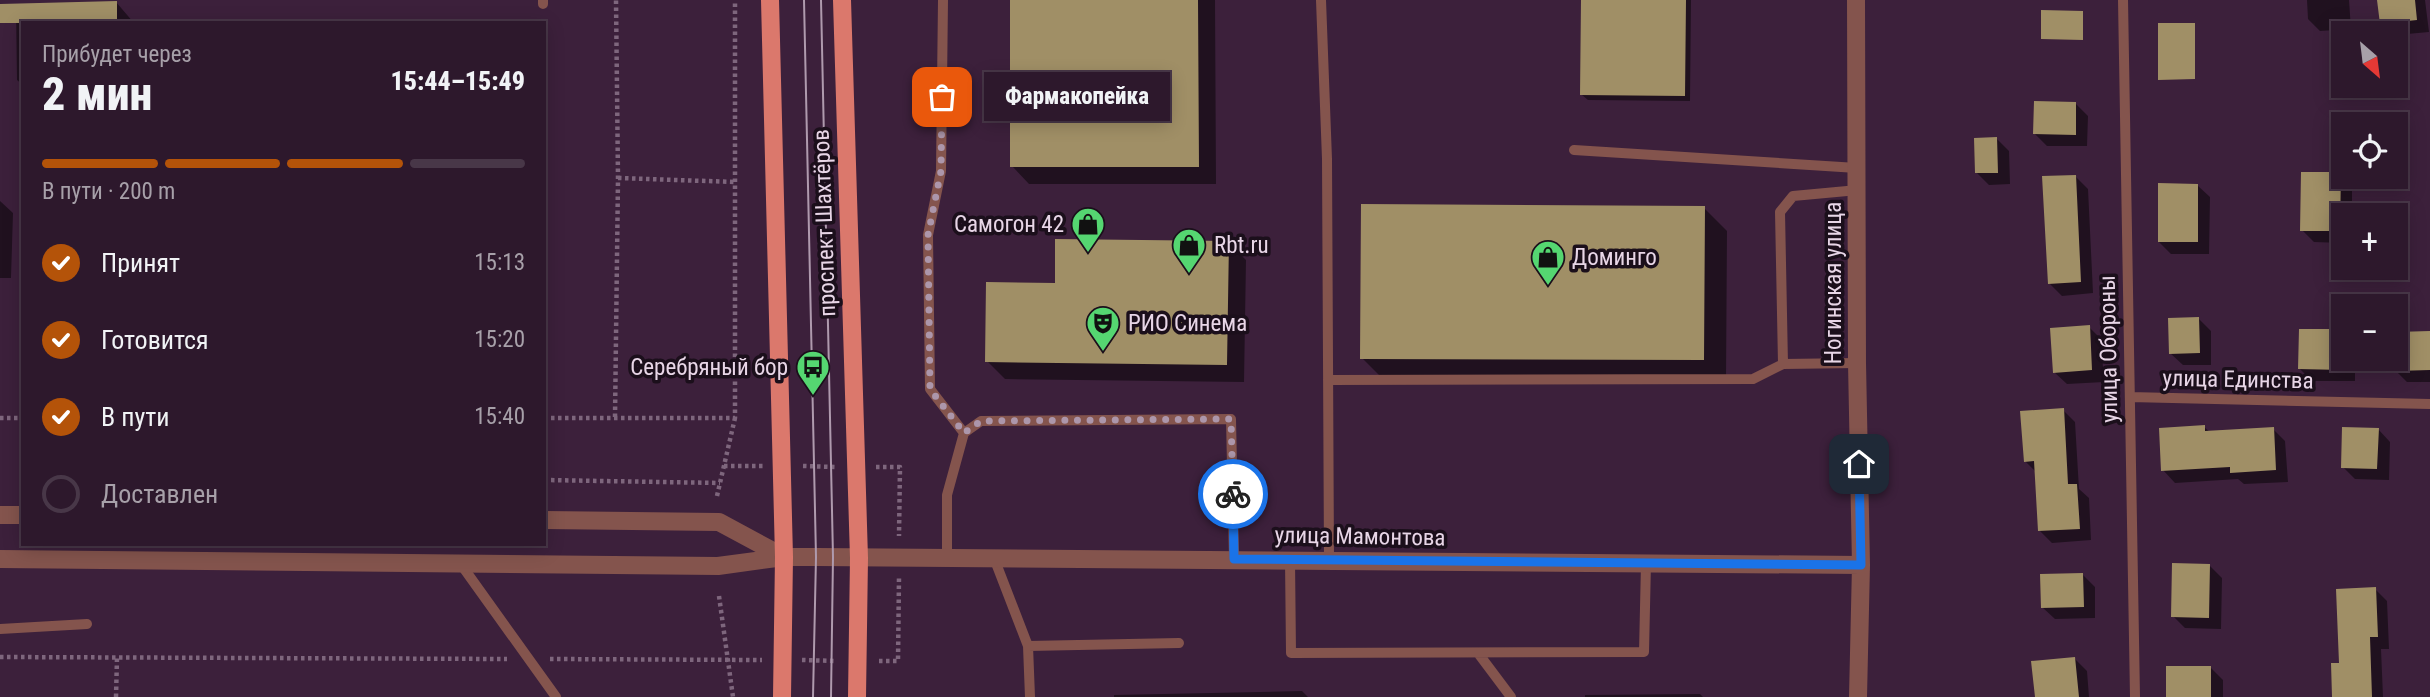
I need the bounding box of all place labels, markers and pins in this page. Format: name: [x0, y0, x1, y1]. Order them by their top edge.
pin: [912, 67, 972, 127]
callout: Фармакопейка: [984, 72, 1170, 122]
shop icon: Самогон 42: [1069, 205, 1107, 254]
place label: Самогон 42: [954, 211, 1064, 238]
shop icon: Rbt.ru: [1170, 226, 1208, 275]
place label: Rbt.ru: [1214, 232, 1269, 259]
shop icon: Доминго: [1529, 238, 1567, 287]
place label: Доминго: [1572, 244, 1657, 271]
theatre icon: РИО Синема: [1084, 304, 1122, 353]
place label: РИО Синема: [1128, 310, 1247, 337]
bus stop icon: Серебряный бор: [794, 348, 832, 397]
place label: Серебряный бор: [630, 354, 788, 381]
pin: [1829, 434, 1889, 494]

